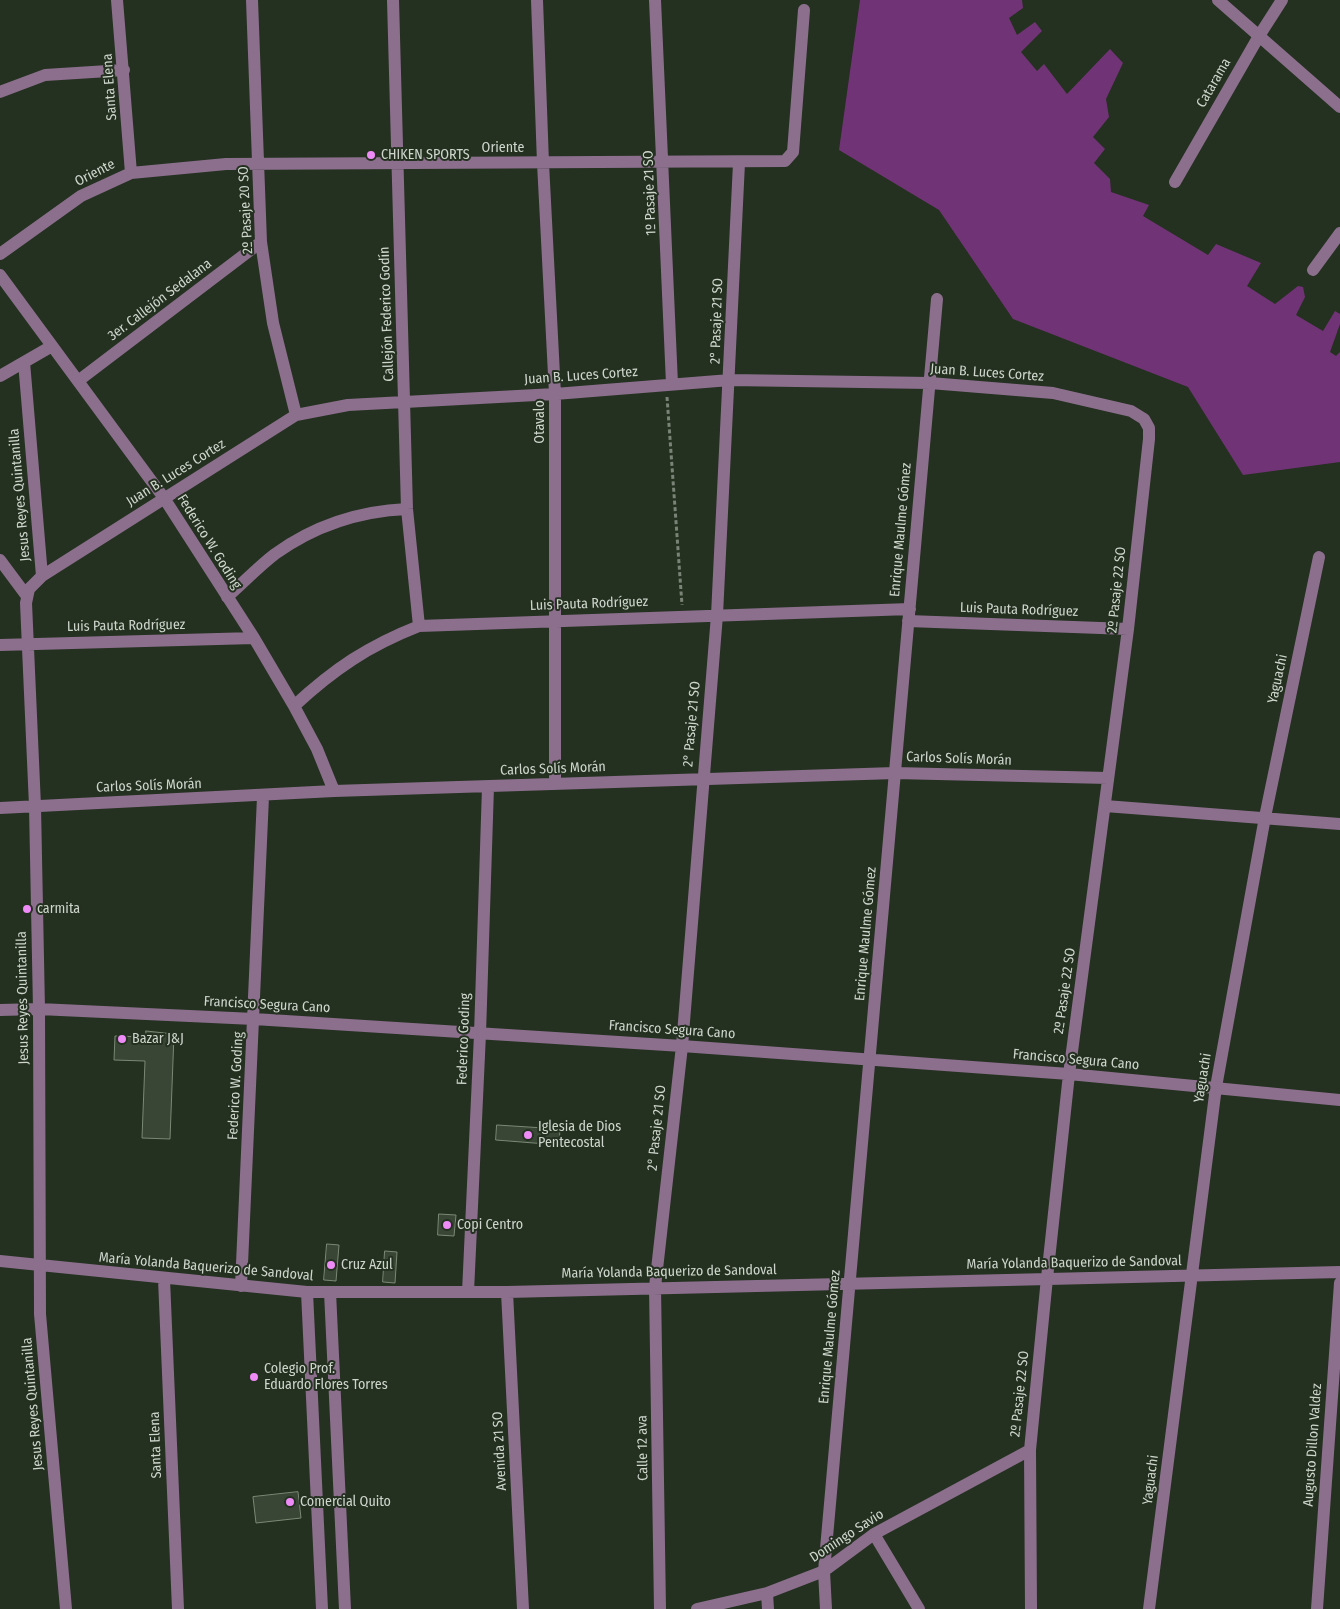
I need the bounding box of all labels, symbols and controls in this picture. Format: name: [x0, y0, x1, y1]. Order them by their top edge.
street label: Santa Elena: [99, 53, 121, 121]
street label: Catarama: [1193, 55, 1235, 111]
street label: Oriente: [482, 140, 524, 156]
place label: CHIKEN SPORTS: [381, 147, 470, 163]
marker: CHIKEN SPORTS: [365, 149, 377, 161]
street label: 1º Pasaje 21 SO: [640, 150, 660, 236]
street label: Oriente: [72, 156, 118, 190]
street label: 2º Pasaje 20 SO: [235, 166, 257, 254]
street label: Callejón Federico Godín: [376, 246, 398, 382]
street label: 3er. Callejón Sedalana: [105, 256, 215, 344]
street label: 2° Pasaje 21 SO: [707, 278, 727, 364]
street label: Juan B. Luces Cortez: [930, 361, 1044, 385]
street label: Juan B. Luces Cortez: [524, 364, 638, 388]
street label: Otavalo: [532, 400, 548, 444]
street label: Jesus Reyes Quintanilla: [6, 428, 34, 562]
street label: Juan B. Luces Cortez: [123, 436, 229, 510]
street label: Enrique Maulme Gómez: [887, 462, 915, 598]
street label: Federico W. Goding: [173, 492, 245, 592]
street label: 2º Pasaje 22 SO: [1104, 546, 1130, 634]
street label: Luis Pauta Rodríguez: [530, 594, 648, 614]
street label: Luis Pauta Rodríguez: [960, 600, 1078, 620]
street label: Luis Pauta Rodríguez: [67, 617, 185, 635]
street label: Yaguachi: [1265, 653, 1291, 705]
street label: 2° Pasaje 21 SO: [680, 680, 704, 768]
street label: Carlos Solís Morán: [906, 749, 1012, 769]
street label: Carlos Solís Morán: [500, 759, 606, 779]
street label: Carlos Solís Morán: [96, 776, 202, 796]
street label: Enrique Maulme Gómez: [852, 866, 880, 1002]
place label: carmita: [37, 901, 80, 917]
marker: carmita: [21, 903, 33, 915]
street label: Jesus Reyes Quintanilla: [13, 931, 33, 1065]
street label: 2º Pasaje 22 SO: [1051, 947, 1079, 1035]
street label: Francisco Segura Cano: [203, 993, 331, 1017]
street label: Federico Goding: [454, 993, 474, 1085]
street label: Francisco Segura Cano: [608, 1017, 736, 1043]
place label: Bazar J&J: [132, 1031, 184, 1047]
street label: Federico W. Goding: [225, 1031, 247, 1141]
marker: Bazar J&J: [116, 1033, 128, 1045]
street label: Francisco Segura Cano: [1012, 1046, 1140, 1074]
street label: Yaguachi: [1191, 1052, 1215, 1104]
street label: 2° Pasaje 21 SO: [644, 1084, 670, 1172]
place label: Iglesia de Dios Pentecostal: [538, 1119, 621, 1152]
marker: Iglesia de Dios Pentecostal: [522, 1129, 534, 1141]
place label: Copi Centro: [457, 1217, 523, 1233]
marker: Copi Centro: [441, 1219, 453, 1231]
street label: María Yolanda Baquerizo de Sandoval: [98, 1249, 314, 1285]
street label: María Yolanda Baquerizo de Sandoval: [966, 1253, 1182, 1273]
place label: Cruz Azul: [341, 1257, 393, 1273]
marker: Cruz Azul: [325, 1259, 337, 1271]
street label: María Yolanda Baquerizo de Sandoval: [561, 1262, 777, 1282]
street label: Enrique Maulme Gómez: [816, 1269, 844, 1405]
street label: Jesus Reyes Quintanilla: [19, 1337, 47, 1471]
street label: 2º Pasaje 22 SO: [1007, 1350, 1033, 1438]
place label: Colegio Prof. Eduardo Flores Torres: [264, 1361, 388, 1394]
marker: Colegio Prof. Eduardo Flores Torres: [248, 1371, 260, 1383]
street label: Augusto Dillon Valdez: [1300, 1383, 1326, 1507]
street label: Santa Elena: [146, 1411, 166, 1479]
street label: Avenida 21 SO: [490, 1411, 510, 1491]
street label: Calle 12 ava: [634, 1415, 652, 1481]
street label: Yaguachi: [1140, 1454, 1162, 1506]
place label: Comercial Quito: [300, 1494, 391, 1510]
marker: Comercial Quito: [284, 1496, 296, 1508]
street label: Domingo Savio: [807, 1506, 887, 1566]

